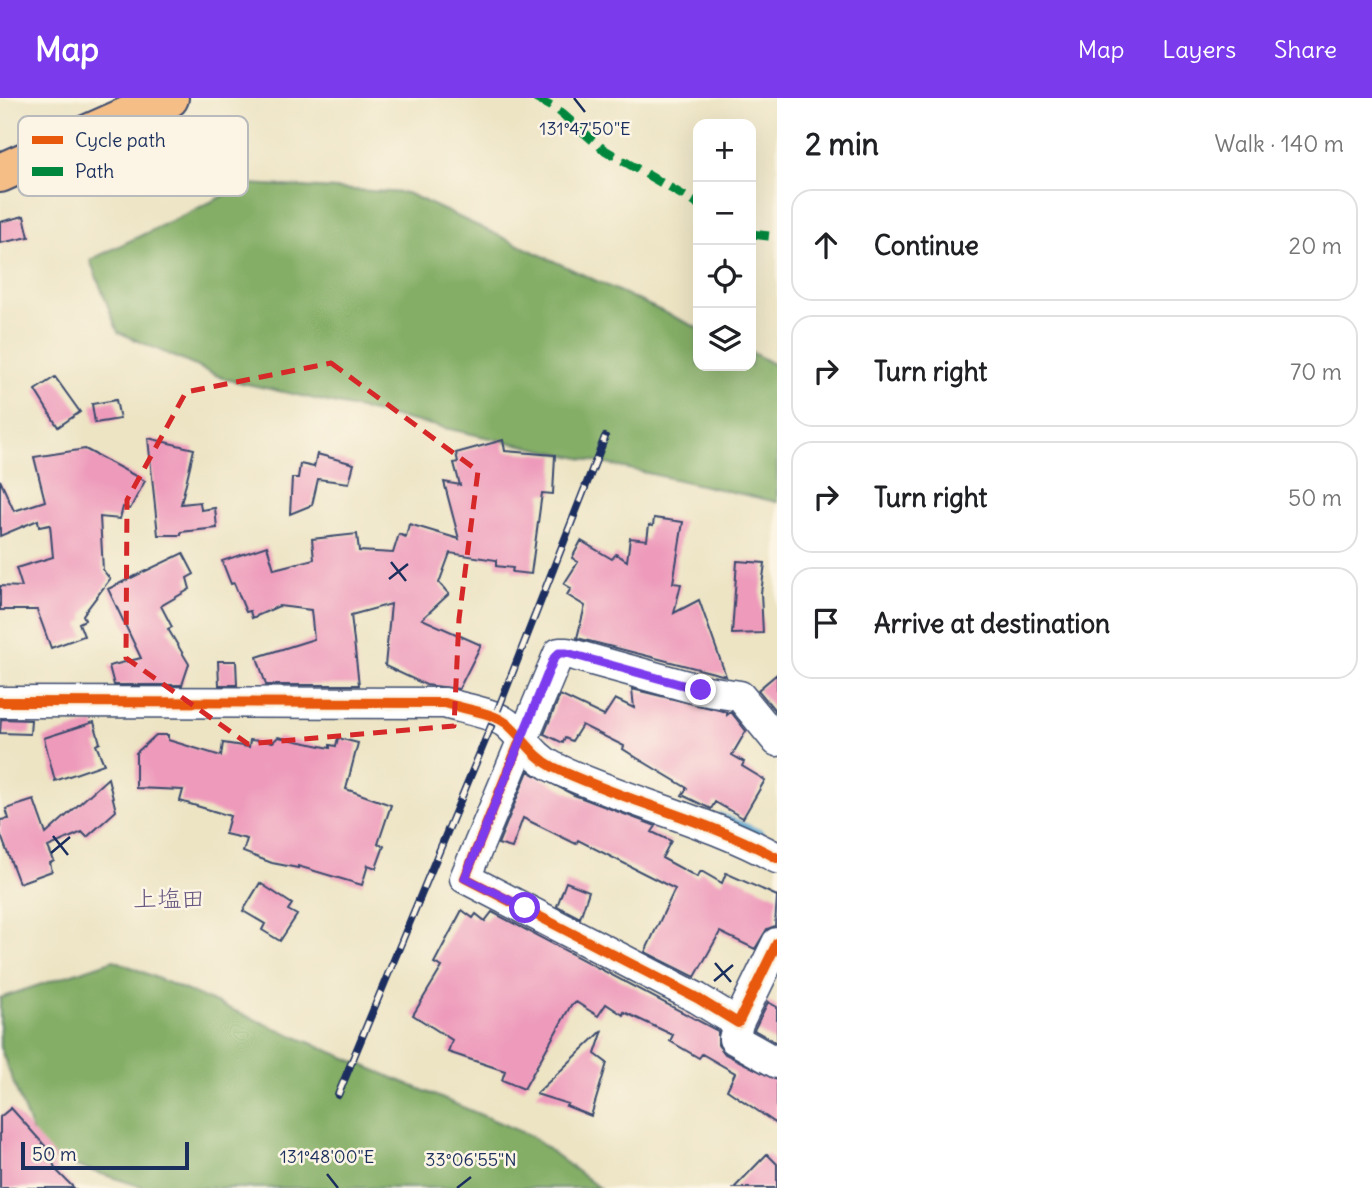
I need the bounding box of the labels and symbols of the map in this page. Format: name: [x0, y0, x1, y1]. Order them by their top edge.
legend: [18, 116, 248, 196]
text: 131°47'50"E: [539, 117, 631, 140]
text: Cycle path: [75, 128, 166, 152]
text: Path: [75, 159, 114, 183]
route end: [685, 674, 716, 705]
district label: 上塩田: [133, 883, 205, 913]
route start: [509, 892, 540, 923]
scale bar: [21, 1139, 189, 1171]
text: 131°48'00"E: [280, 1145, 374, 1168]
text: 33°06'55"N: [425, 1148, 517, 1171]

